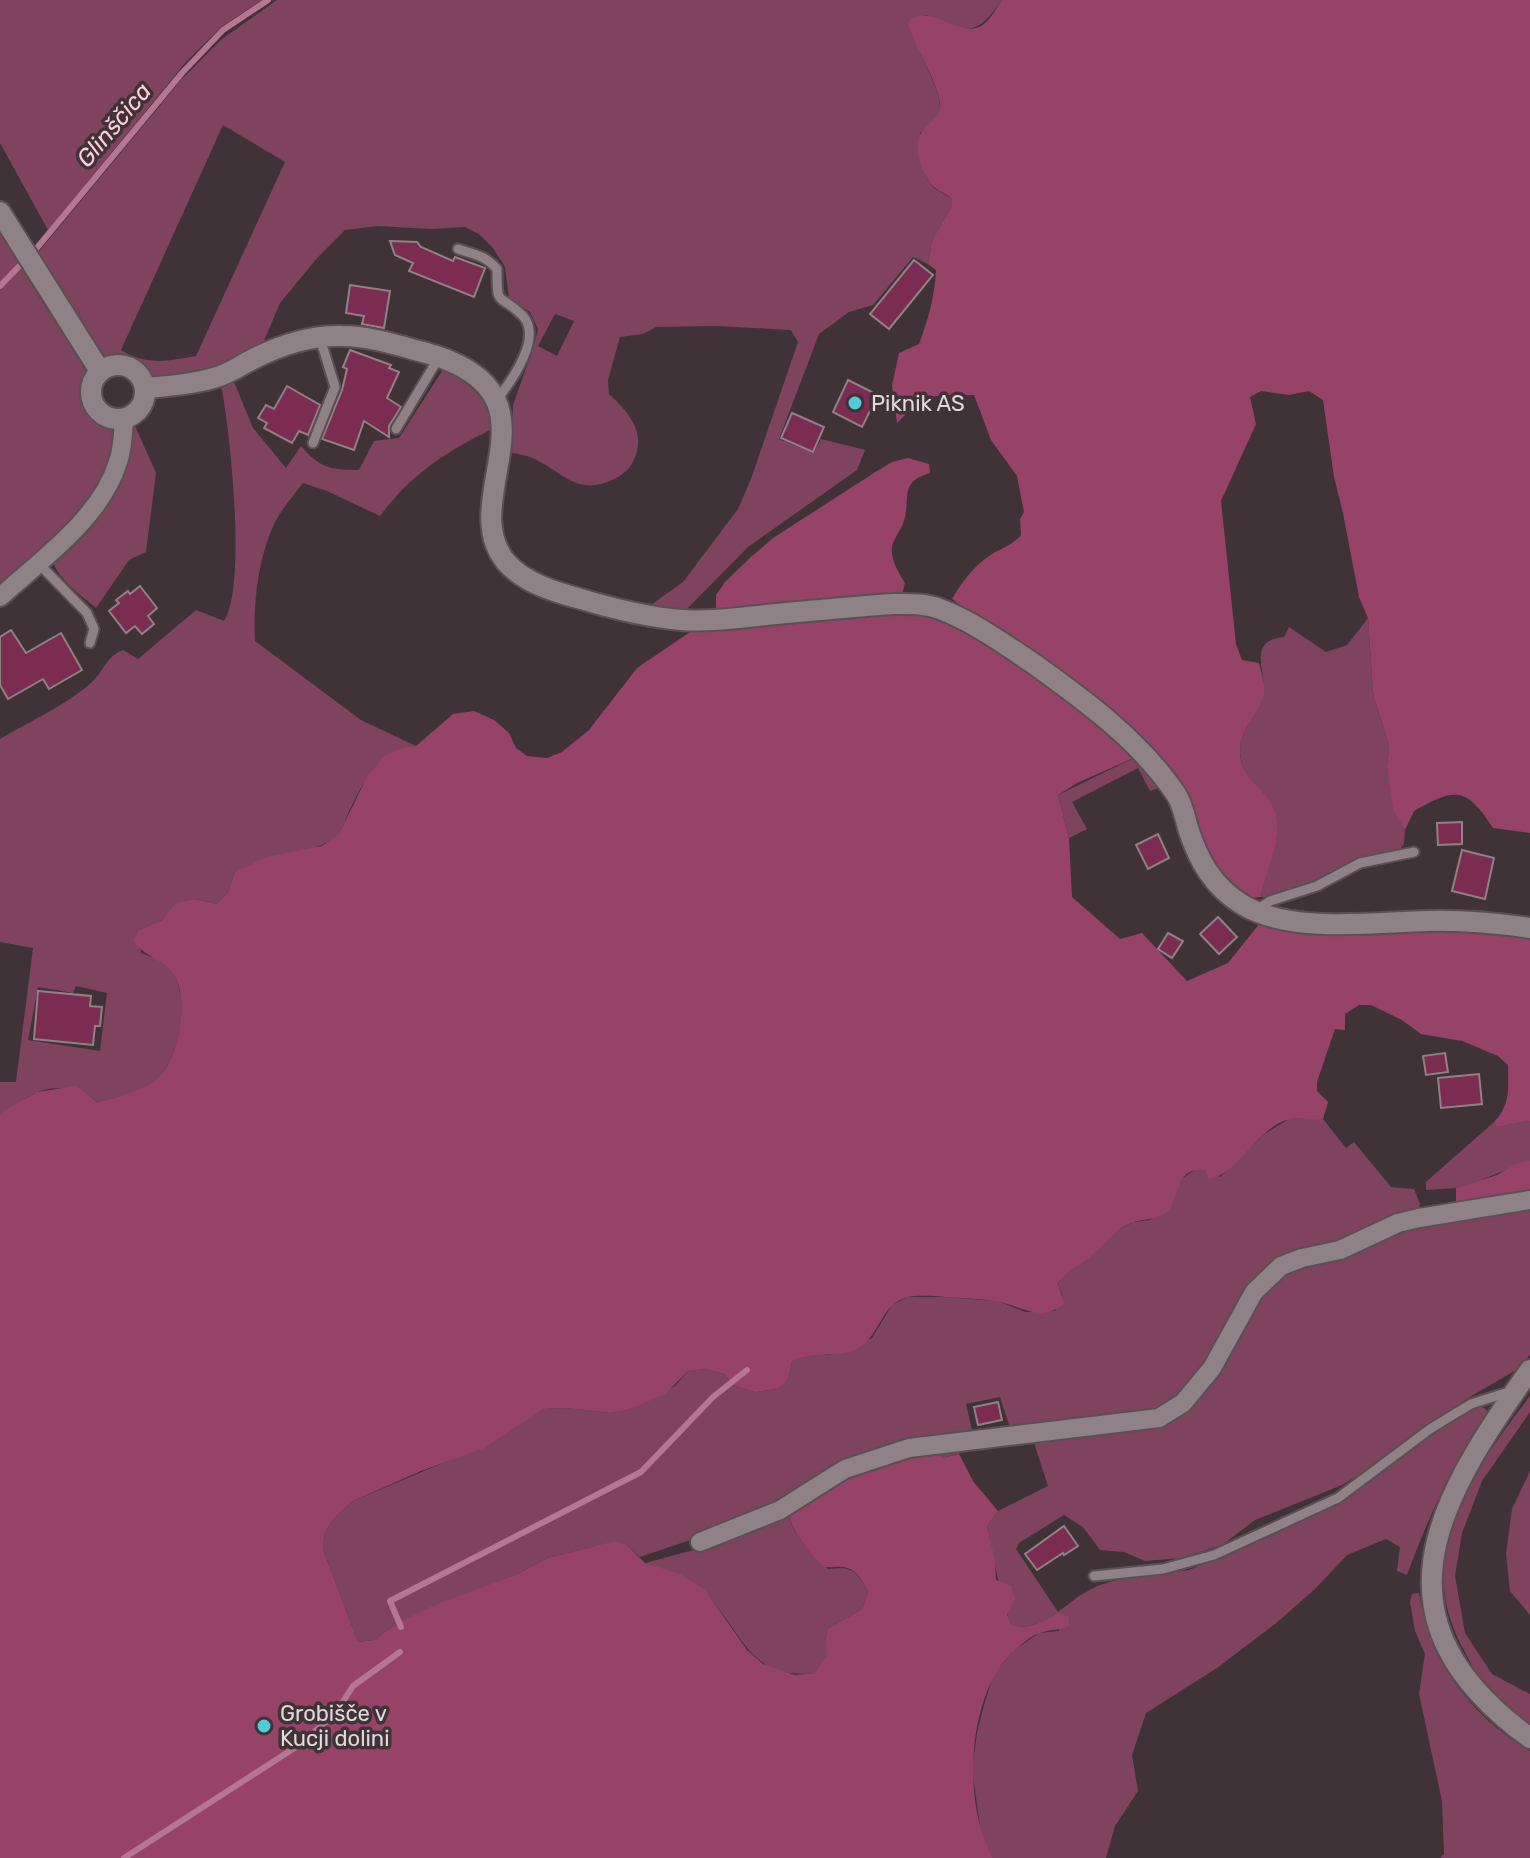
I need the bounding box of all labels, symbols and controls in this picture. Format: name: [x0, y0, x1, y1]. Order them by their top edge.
water label: Glinščica: [71, 77, 157, 173]
place label: Piknik AS: [871, 390, 965, 417]
marker: Piknik AS: [846, 394, 864, 412]
place label: Grobišče v Kucji dolini: [280, 1700, 389, 1752]
marker: Grobišče v Kucji dolini: [255, 1717, 273, 1735]

